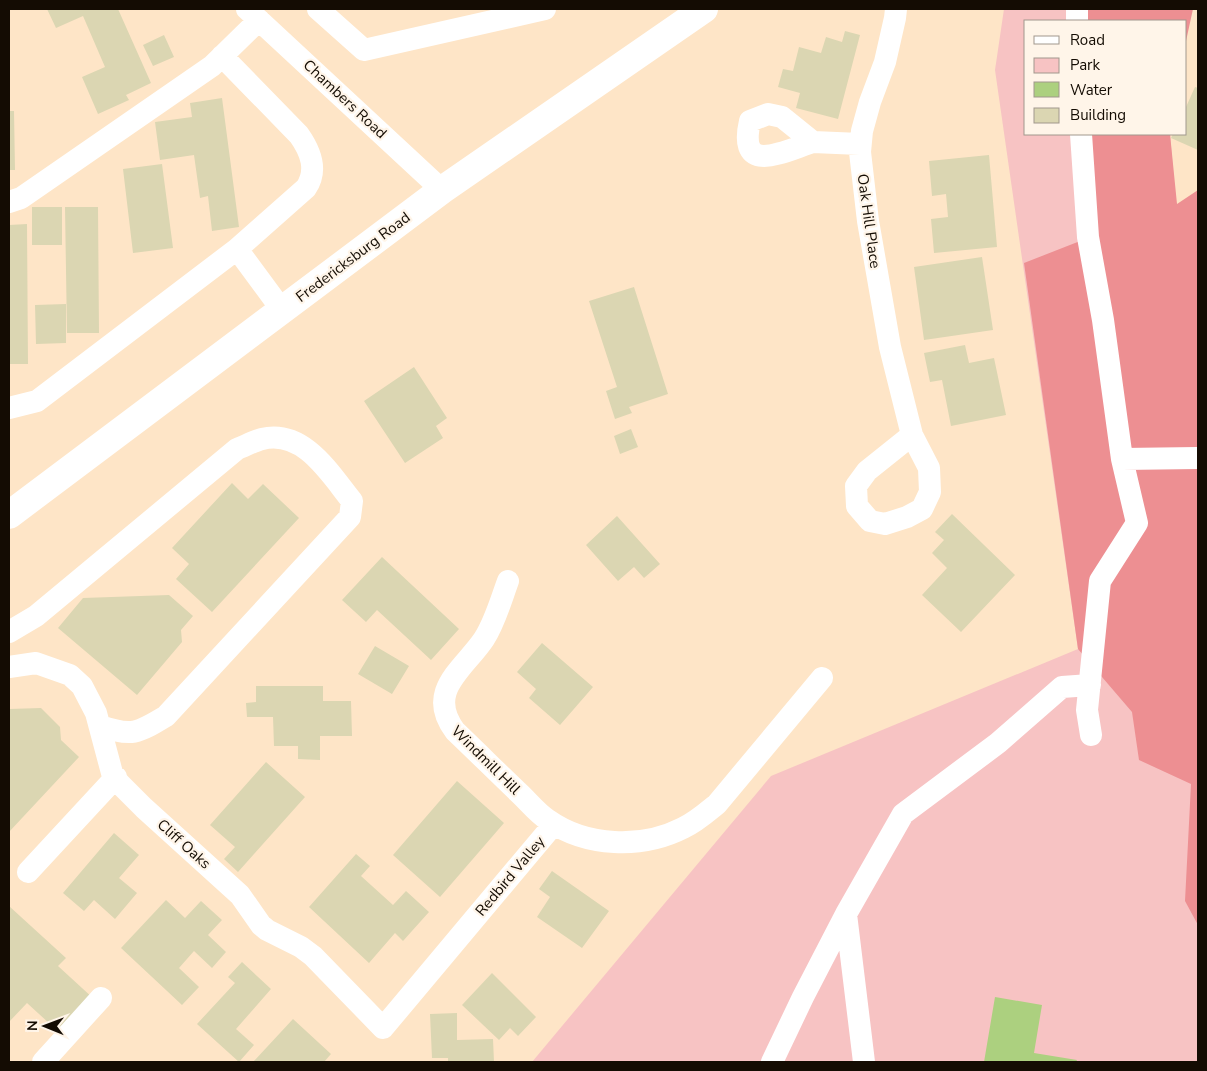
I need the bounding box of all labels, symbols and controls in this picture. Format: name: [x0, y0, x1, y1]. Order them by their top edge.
legend: [1024, 20, 1187, 135]
text: Road: [1070, 30, 1105, 50]
street label: Chambers Road: [299, 55, 391, 143]
text: Park: [1070, 55, 1100, 75]
text: Water: [1070, 80, 1113, 100]
text: Building: [1070, 105, 1126, 125]
street label: Oak Hill Place: [852, 173, 886, 269]
street label: Fredericksburg Road: [292, 207, 414, 307]
street label: Windmill Hill: [447, 721, 525, 799]
street label: Cliff Oaks: [153, 815, 215, 873]
street label: Redbird Valley: [471, 832, 550, 920]
north arrow: [20, 1001, 70, 1051]
text: N: [23, 1020, 42, 1031]

